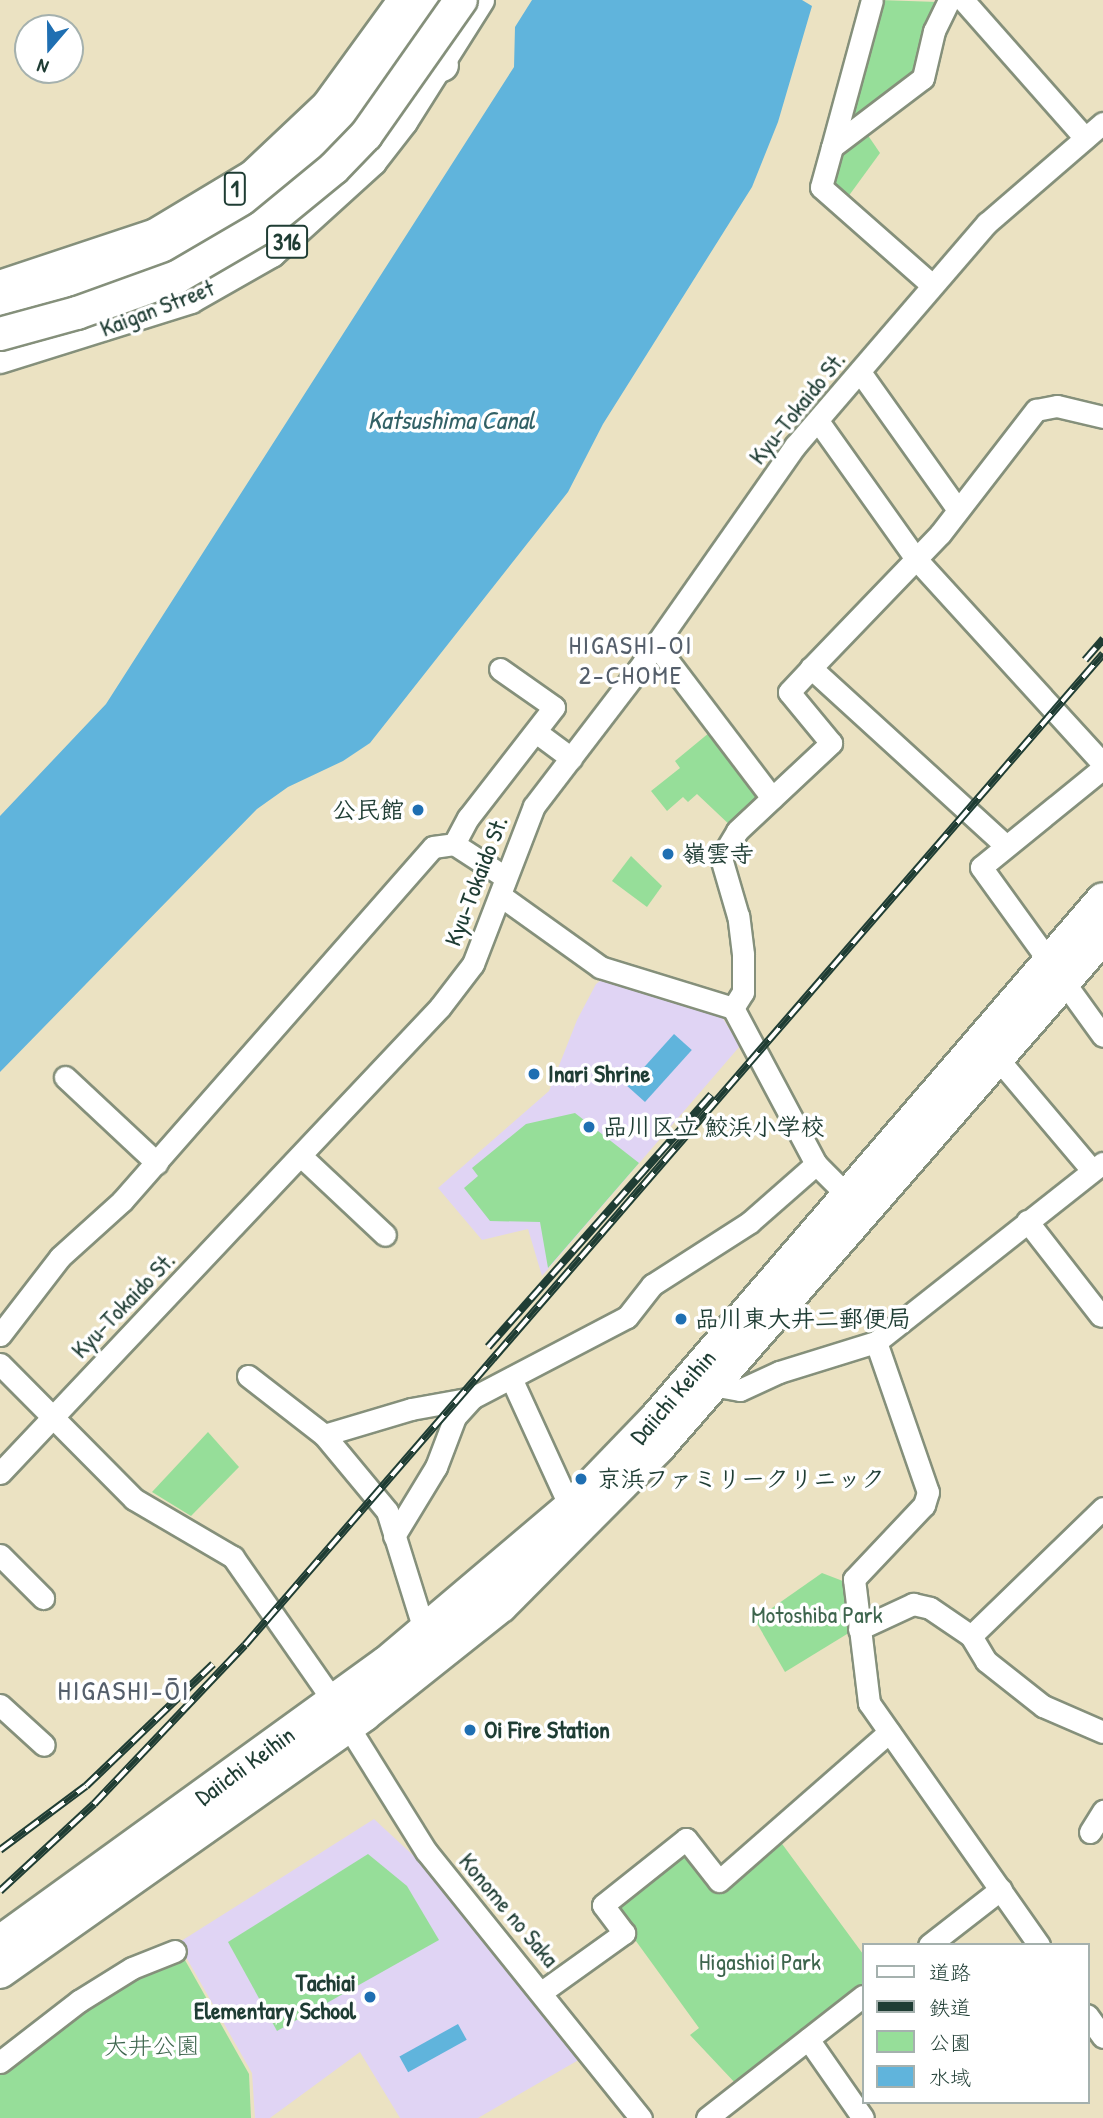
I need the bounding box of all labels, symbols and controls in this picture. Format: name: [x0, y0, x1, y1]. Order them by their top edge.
north arrow: [14, 14, 84, 84]
text: N: [33, 53, 52, 81]
road number: 1: [223, 170, 247, 208]
road number: 316: [266, 222, 308, 262]
street label: Kaigan Street: [96, 273, 218, 343]
street label: Kyu-Tokaido St.: [743, 346, 851, 470]
water label: Katsushima Canal: [367, 404, 535, 436]
district label: HIGASHI-OI 2-CHOME: [570, 629, 692, 690]
place label: 公民館: [332, 796, 404, 824]
marker: 公民館: [410, 802, 426, 818]
street label: Kyu-Tokaido St.: [438, 812, 514, 950]
place label: 嶺雲寺: [682, 840, 754, 868]
marker: 嶺雲寺: [660, 846, 676, 862]
place label: Inari Shrine: [548, 1060, 650, 1088]
marker: Inari Shrine: [526, 1066, 542, 1082]
place label: 品川区立 鮫浜小学校: [603, 1113, 825, 1141]
marker: 品川区立 鮫浜小学校: [581, 1119, 597, 1135]
street label: Kyu-Tokaido St.: [65, 1246, 181, 1364]
place label: 品川東大井二郵便局: [695, 1305, 911, 1333]
marker: 品川東大井二郵便局: [673, 1311, 689, 1327]
street label: Daiichi Keihin: [624, 1344, 722, 1450]
place label: 京浜ファミリークリニック: [597, 1465, 885, 1493]
marker: 京浜ファミリークリニック: [571, 1469, 591, 1489]
park label: Motoshiba Park: [751, 1601, 883, 1629]
district label: HIGASHI-ŌI: [59, 1673, 189, 1707]
place label: Oi Fire Station: [484, 1716, 610, 1744]
street label: Daiichi Keihin: [190, 1720, 300, 1812]
marker: Oi Fire Station: [462, 1722, 478, 1738]
street label: Konome no Saka: [453, 1847, 565, 1973]
legend: [862, 1943, 1089, 2104]
park label: Higashioi Park: [699, 1948, 821, 1976]
text: 道路: [929, 1958, 971, 1987]
place label: Tachiai Elementary School: [194, 1969, 356, 2025]
marker: Tachiai Elementary School: [362, 1989, 378, 2005]
text: 鉄道: [929, 1993, 971, 2022]
text: 公園: [929, 2028, 971, 2057]
park label: 大井公園: [104, 2032, 200, 2060]
text: 水域: [929, 2063, 971, 2092]

